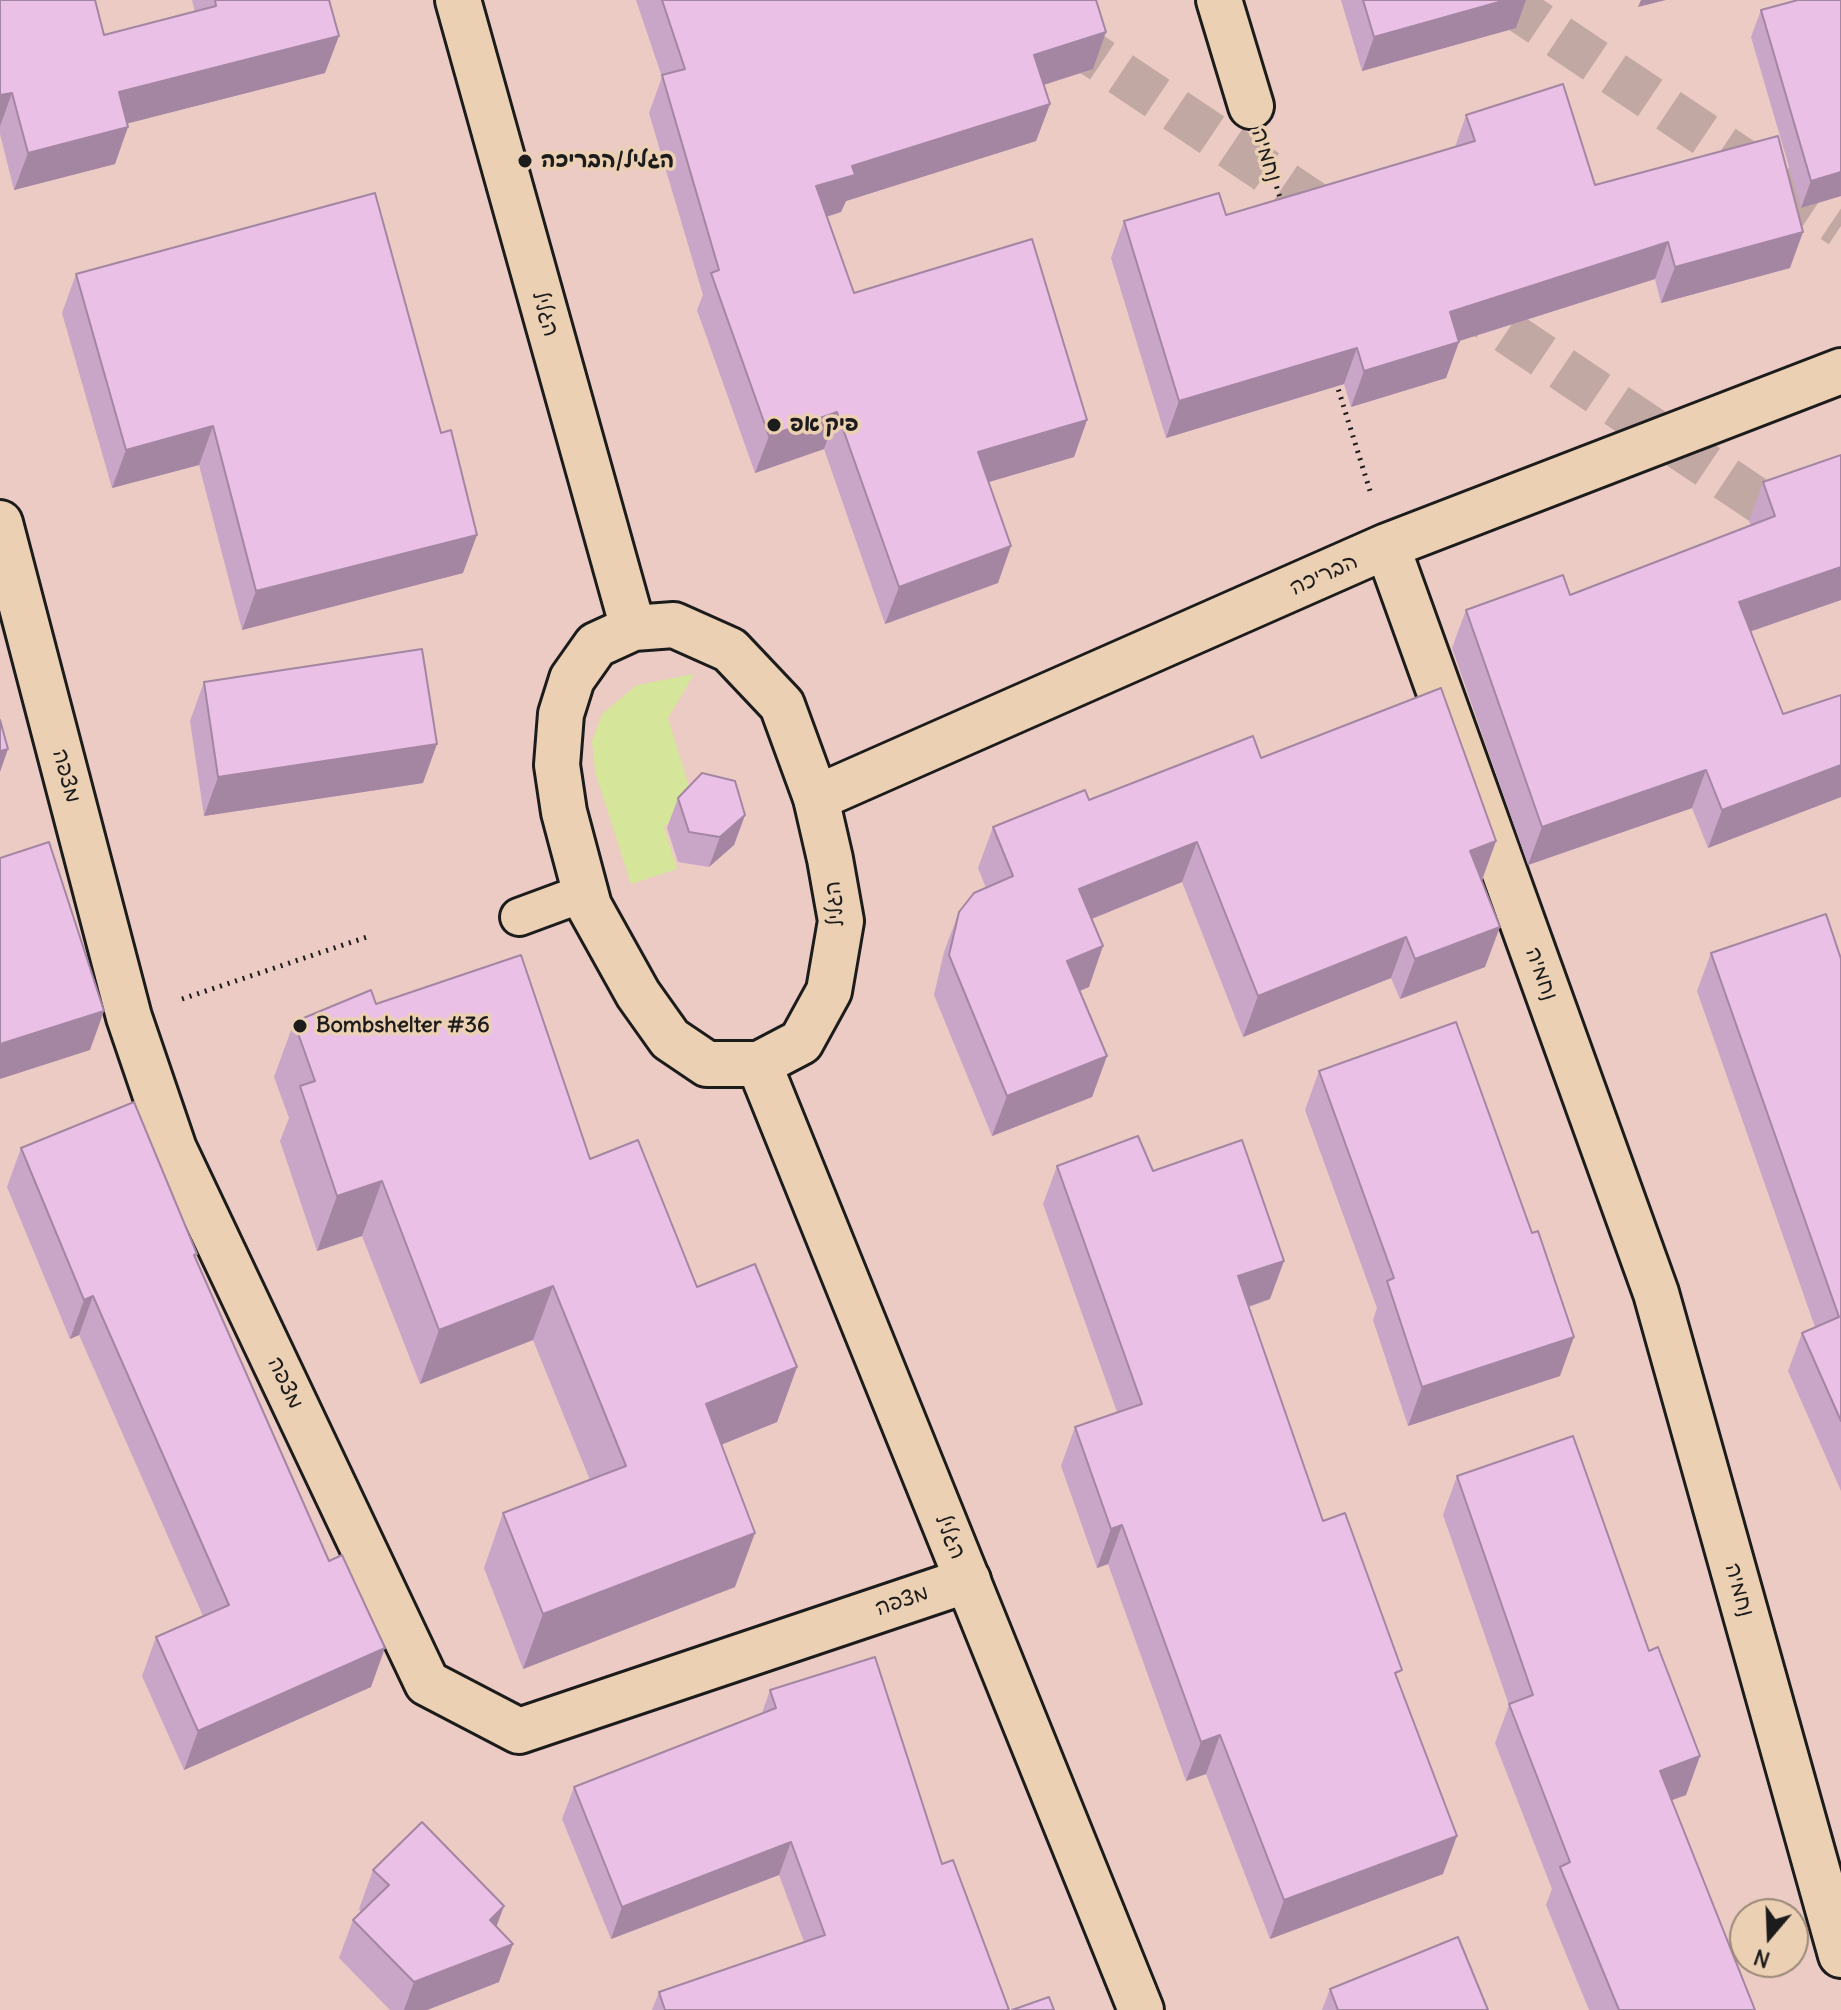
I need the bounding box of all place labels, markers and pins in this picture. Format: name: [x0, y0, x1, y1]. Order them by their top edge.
place label: הגליל/הבריכה: [541, 148, 674, 174]
marker: הגליל/הבריכה: [516, 152, 534, 170]
place label: פיק אפ: [790, 412, 859, 438]
marker: פיק אפ: [765, 416, 783, 434]
place label: Bombshelter #36: [316, 1013, 490, 1039]
marker: Bombshelter #36: [291, 1017, 309, 1035]

